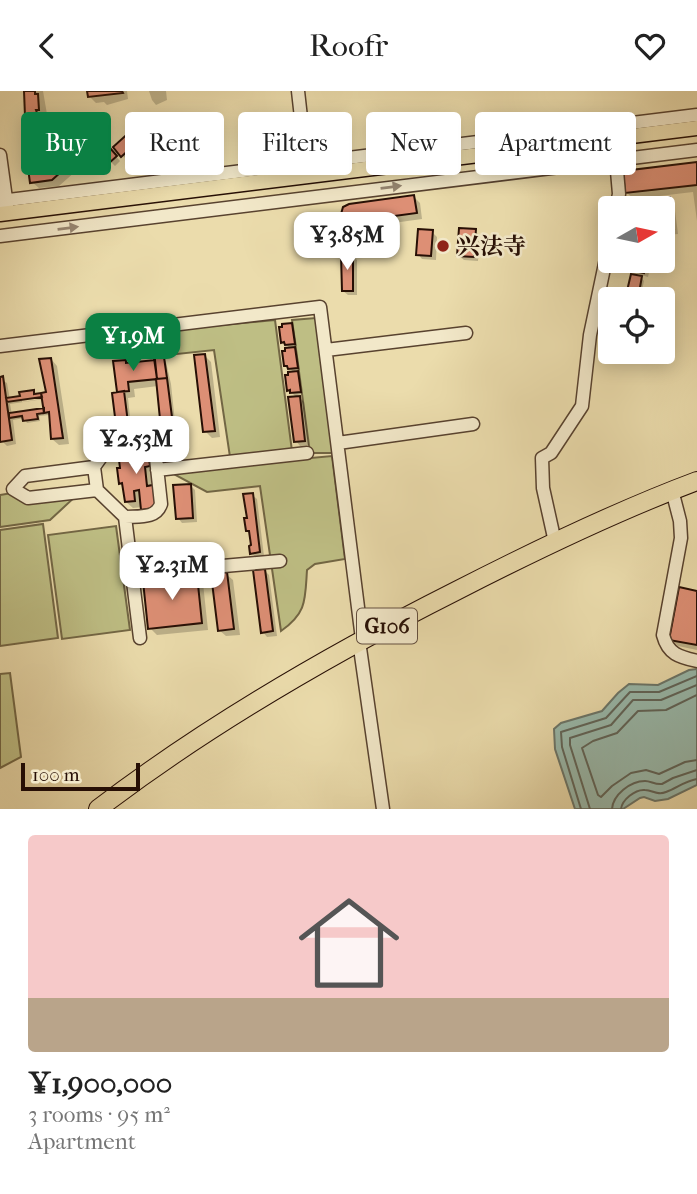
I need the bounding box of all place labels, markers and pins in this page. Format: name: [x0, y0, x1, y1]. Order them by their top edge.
pin: ¥3.85M: [290, 213, 404, 272]
place label: 兴法寺: [457, 233, 526, 260]
marker: 兴法寺: [435, 238, 451, 254]
pin: ¥1.9M: [84, 313, 182, 373]
pin: ¥2.53M: [79, 417, 193, 476]
pin: ¥2.31M: [115, 543, 229, 602]

